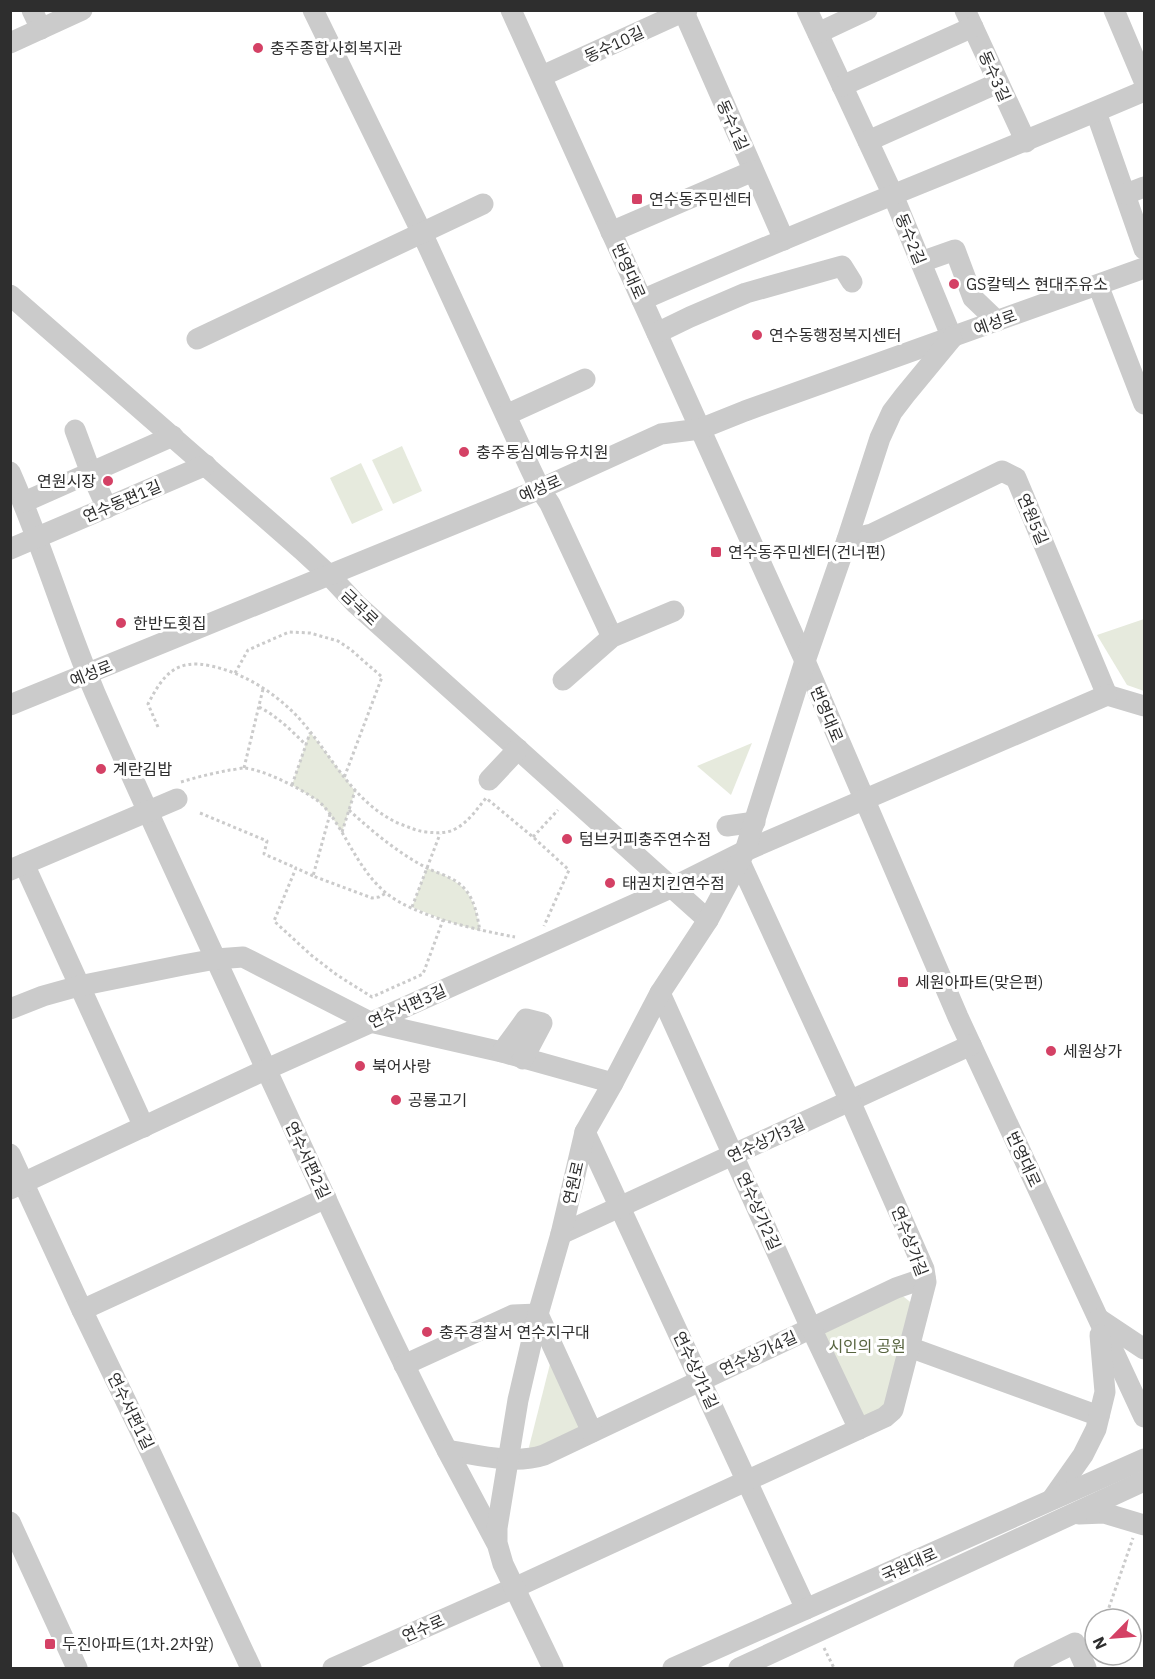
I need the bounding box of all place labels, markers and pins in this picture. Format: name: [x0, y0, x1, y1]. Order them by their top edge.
place label: 충주종합사회복지관: [270, 38, 403, 58]
marker: 충주종합사회복지관: [251, 41, 265, 55]
place label: 연수동주민센터: [649, 189, 752, 209]
marker: 연수동주민센터: [630, 192, 644, 206]
place label: GS칼텍스 현대주유소: [966, 274, 1108, 294]
marker: GS칼텍스 현대주유소: [947, 277, 961, 291]
place label: 연수동행정복지센터: [769, 325, 901, 345]
marker: 연수동행정복지센터: [750, 328, 764, 342]
place label: 충주동심예능유치원: [476, 442, 608, 462]
marker: 충주동심예능유치원: [457, 445, 471, 459]
place label: 연원시장: [37, 471, 96, 491]
marker: 연원시장: [101, 474, 115, 488]
place label: 연수동주민센터(건너편): [728, 542, 886, 562]
marker: 연수동주민센터(건너편): [709, 545, 723, 559]
place label: 한반도횟집: [133, 613, 207, 633]
marker: 한반도횟집: [114, 616, 128, 630]
place label: 계란김밥: [113, 759, 172, 779]
marker: 계란김밥: [94, 762, 108, 776]
place label: 텀브커피충주연수점: [579, 829, 711, 849]
marker: 텀브커피충주연수점: [560, 832, 574, 846]
place label: 태권치킨연수점: [622, 873, 725, 893]
marker: 태권치킨연수점: [603, 876, 617, 890]
place label: 세원아파트(맞은편): [915, 972, 1043, 992]
marker: 세원아파트(맞은편): [896, 975, 910, 989]
place label: 세원상가: [1063, 1041, 1122, 1061]
marker: 세원상가: [1044, 1044, 1058, 1058]
place label: 북어사랑: [372, 1056, 431, 1076]
marker: 북어사랑: [353, 1059, 367, 1073]
place label: 공룡고기: [408, 1090, 467, 1110]
marker: 공룡고기: [389, 1093, 403, 1107]
place label: 충주경찰서 연수지구대: [439, 1322, 590, 1342]
marker: 충주경찰서 연수지구대: [420, 1325, 434, 1339]
place label: 두진아파트(1차.2차앞): [62, 1634, 214, 1654]
marker: 두진아파트(1차.2차앞): [43, 1637, 57, 1651]

